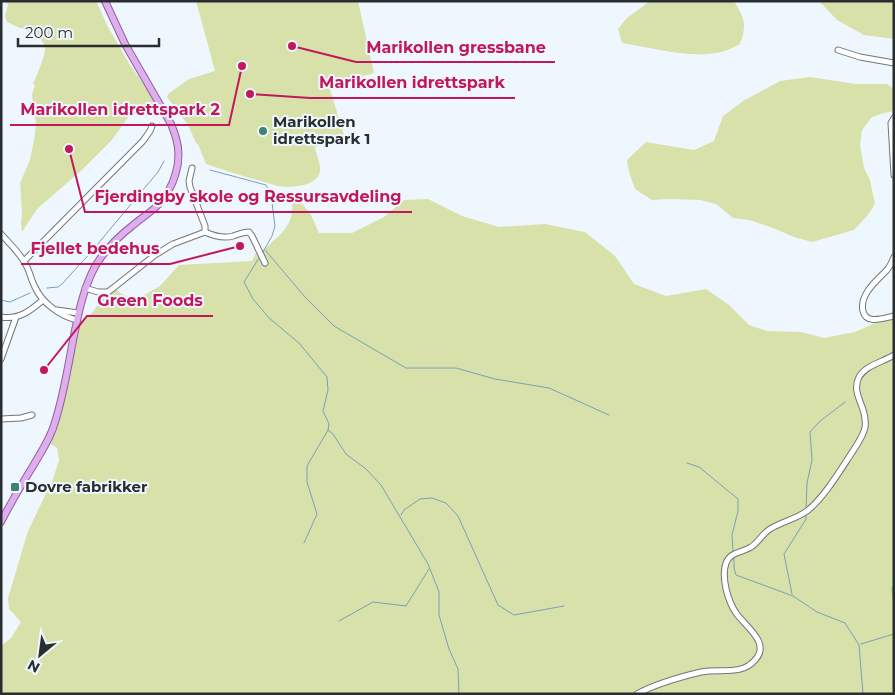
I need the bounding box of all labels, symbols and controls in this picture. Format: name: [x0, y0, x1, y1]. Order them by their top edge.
scale bar: [18, 15, 159, 47]
text: 200 m: [25, 23, 73, 42]
callout: Marikollen gressbane: [356, 31, 555, 62]
text: Marikollen gressbane: [366, 38, 546, 57]
callout: Marikollen idrettspark: [310, 67, 515, 98]
text: Marikollen idrettspark: [319, 73, 505, 92]
callout: Marikollen idrettspark 2: [10, 94, 229, 125]
text: Marikollen idrettspark 2: [20, 100, 220, 119]
place label: Marikollen idrettspark 1: [273, 112, 370, 148]
marker: Marikollen idrettspark 1: [257, 125, 269, 137]
callout: Fjerdingby skole og Ressursavdeling: [85, 181, 412, 212]
text: Fjerdingby skole og Ressursavdeling: [95, 187, 401, 206]
callout: Fjellet bedehus: [21, 233, 170, 264]
text: Fjellet bedehus: [30, 239, 160, 258]
callout: Green Foods: [87, 285, 213, 316]
text: Green Foods: [97, 291, 203, 310]
place label: Dovre fabrikker: [25, 477, 148, 496]
marker: Dovre fabrikker: [9, 481, 21, 493]
north arrow: [15, 630, 65, 680]
text: N: [24, 656, 43, 677]

